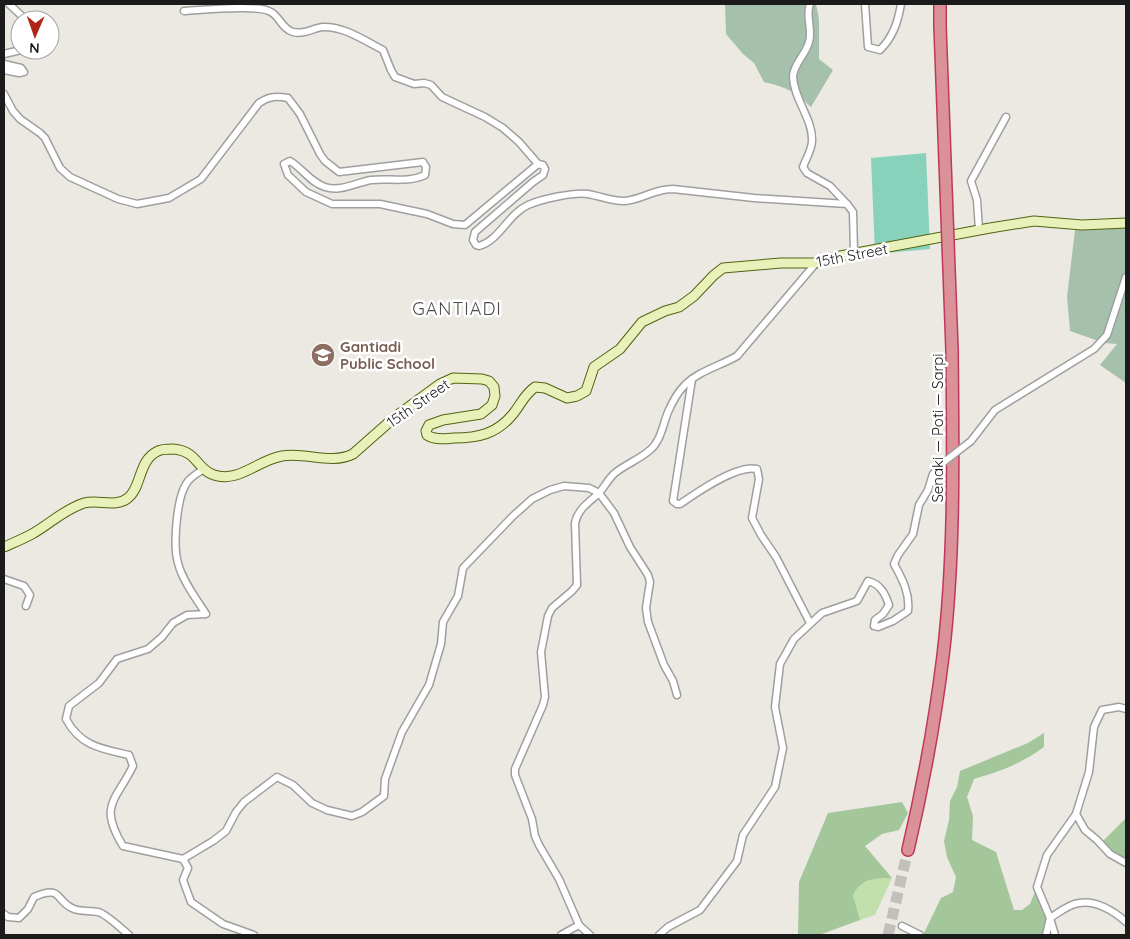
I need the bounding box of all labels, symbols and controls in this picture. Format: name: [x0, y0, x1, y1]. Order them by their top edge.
north arrow: [10, 10, 60, 60]
text: N: [29, 39, 40, 57]
street label: 15th Street: [815, 239, 889, 271]
district label: GANTIADI: [412, 297, 502, 320]
place label: Gantiadi Public School: [340, 337, 435, 373]
school or university icon: Gantiadi Public School: [310, 342, 336, 368]
street label: Senaki — Poti — Sarpi: [928, 353, 947, 503]
street label: 15th Street: [383, 374, 453, 432]

